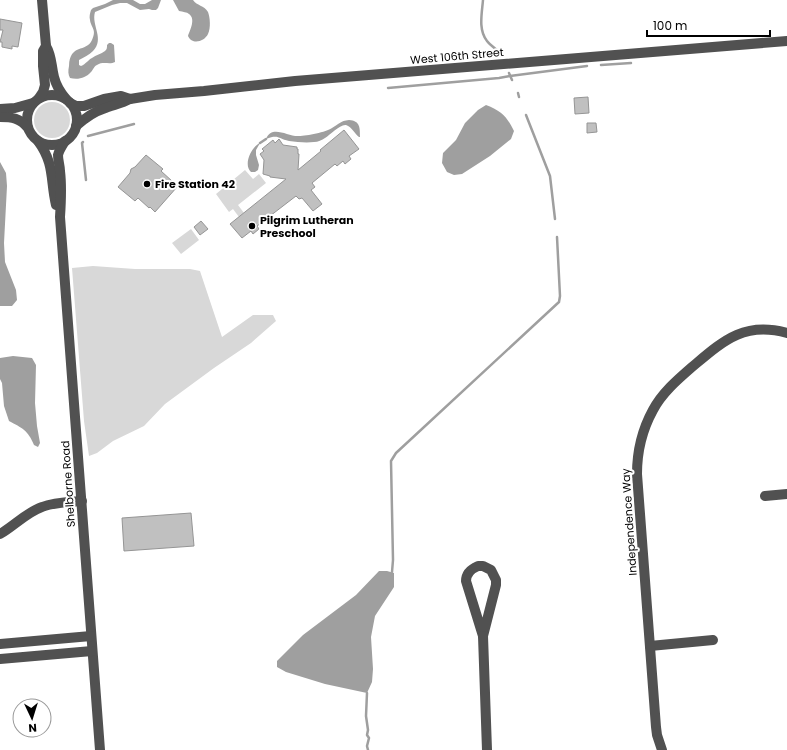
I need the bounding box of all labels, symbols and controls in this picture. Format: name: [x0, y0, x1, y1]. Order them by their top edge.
scale bar: [647, 12, 770, 38]
text: 100 m: [653, 17, 687, 34]
street label: West 106th Street: [410, 44, 504, 68]
place label: Fire Station 42: [155, 176, 235, 192]
marker: Fire Station 42: [142, 179, 152, 189]
place label: Pilgrim Lutheran Preschool: [260, 212, 354, 241]
marker: Pilgrim Lutheran Preschool: [247, 221, 257, 231]
street label: Shelborne Road: [57, 440, 79, 528]
street label: Independence Way: [617, 467, 641, 576]
north arrow: [12, 698, 52, 738]
text: N: [28, 720, 37, 736]

